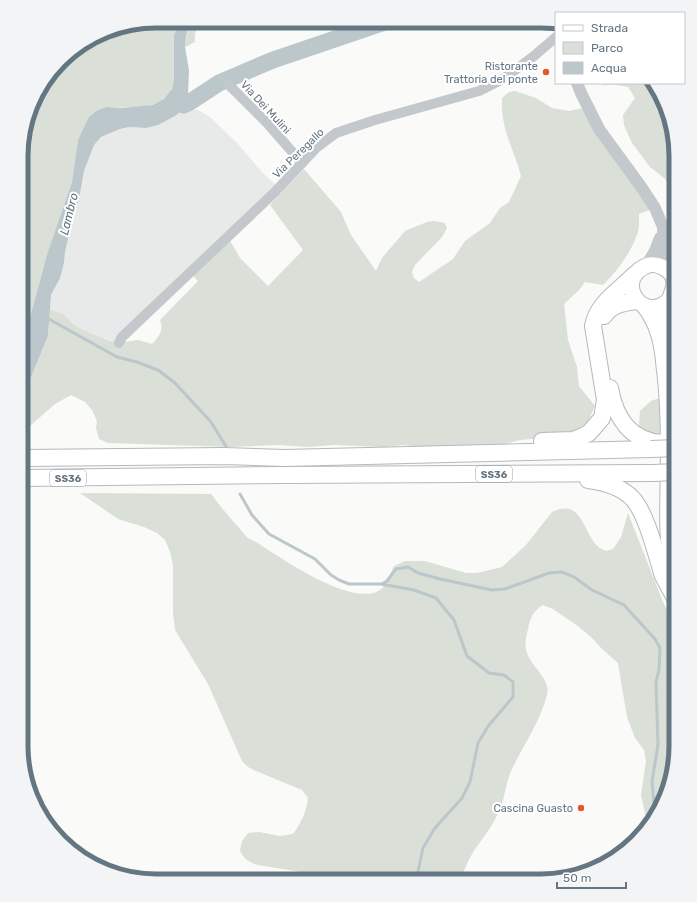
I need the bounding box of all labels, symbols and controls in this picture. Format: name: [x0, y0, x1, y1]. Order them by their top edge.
legend: [555, 12, 685, 84]
text: Strada: [591, 21, 628, 35]
text: Parco: [591, 41, 623, 55]
place label: Ristorante Trattoria del ponte: [444, 60, 538, 86]
text: Acqua: [591, 61, 627, 75]
marker: Ristorante Trattoria del ponte: [541, 67, 551, 77]
street label: Via Dei Mulini: [238, 78, 293, 137]
street label: Via Peregallo: [270, 126, 327, 181]
water label: Lambro: [57, 191, 81, 237]
road number: SS36: [476, 466, 512, 482]
road number: SS36: [50, 470, 86, 486]
place label: Cascina Guasto: [493, 802, 573, 815]
marker: Cascina Guasto: [576, 803, 586, 813]
scale bar: [557, 864, 626, 890]
text: 50 m: [563, 871, 591, 885]

